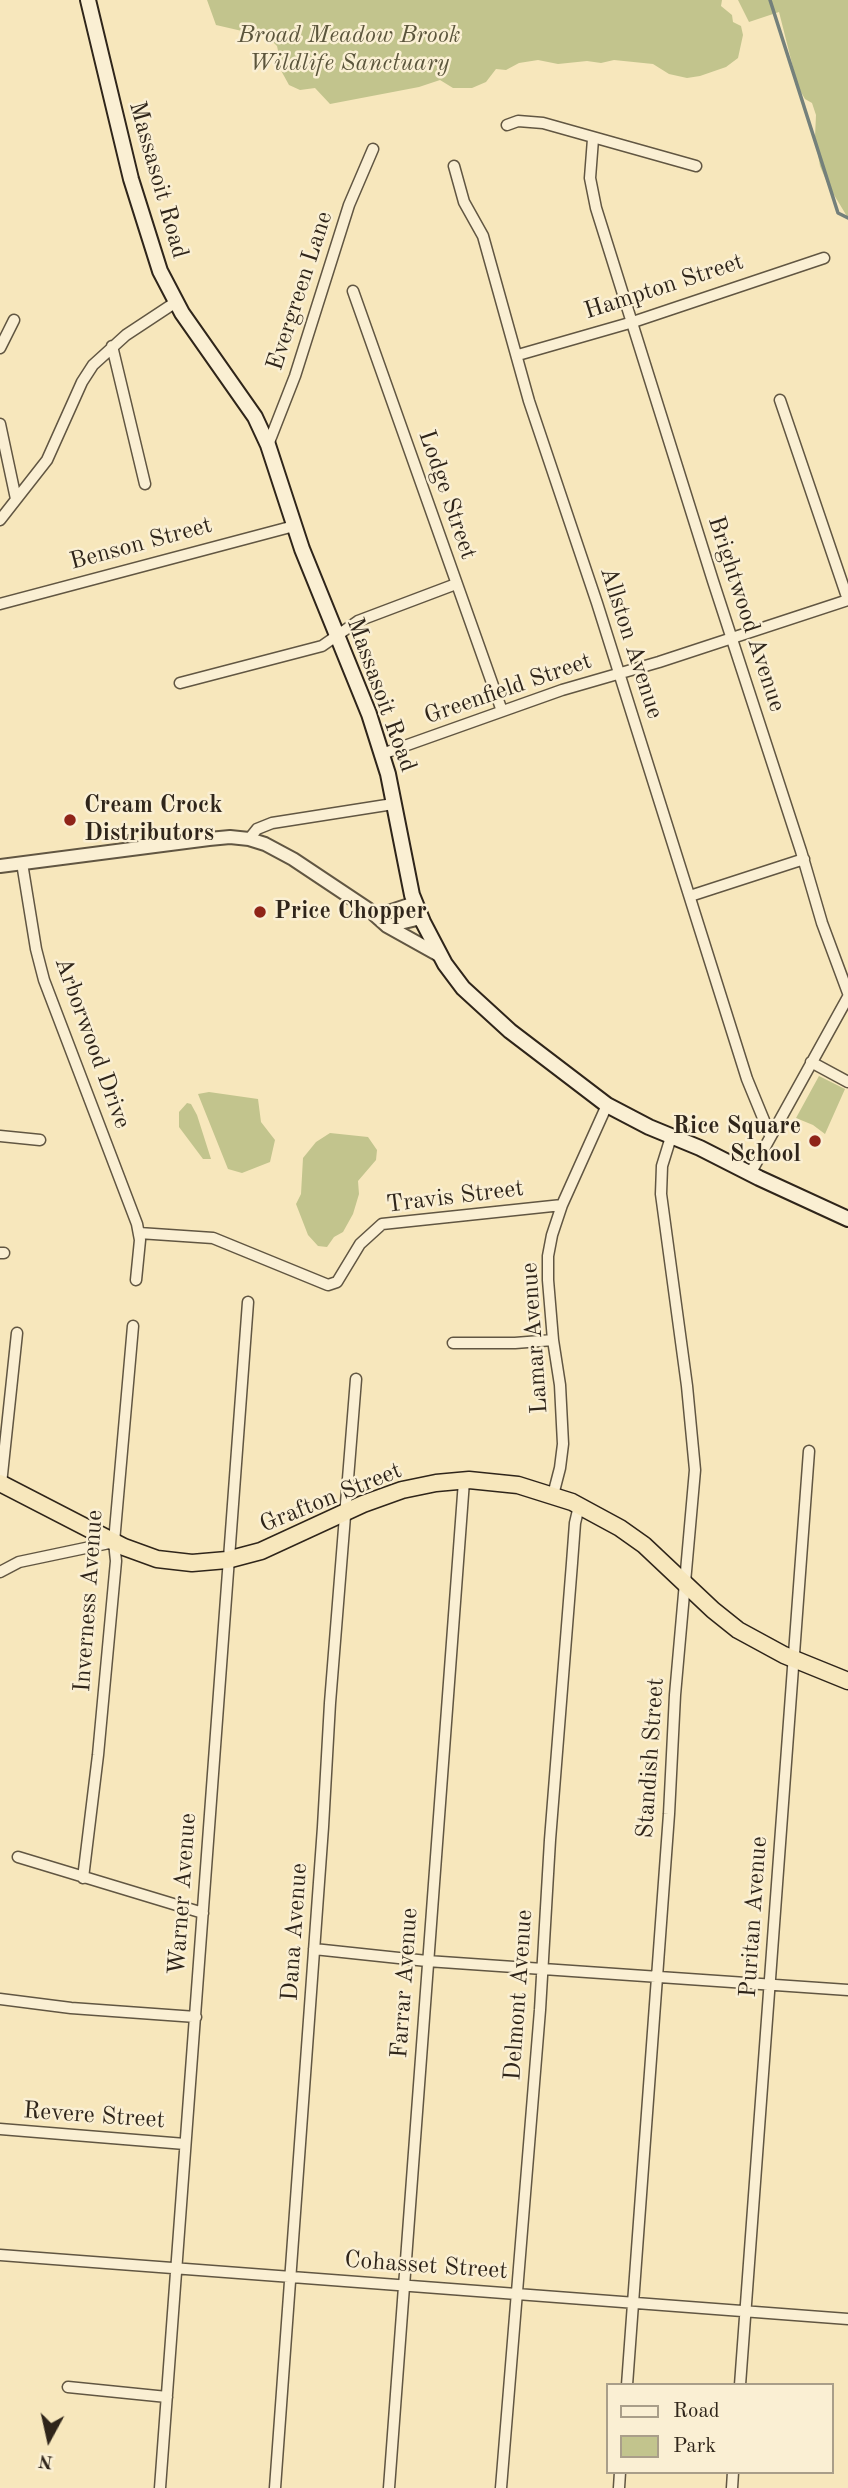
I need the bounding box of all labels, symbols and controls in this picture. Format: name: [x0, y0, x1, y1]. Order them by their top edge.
park label: Broad Meadow Brook Wildlife Sanctuary: [238, 22, 460, 78]
street label: Massasoit Road: [122, 98, 194, 262]
street label: Evergreen Lane: [261, 208, 339, 374]
street label: Hampton Street: [581, 248, 747, 326]
street label: Lodge Street: [411, 427, 483, 563]
street label: Benson Street: [67, 511, 215, 577]
street label: Brightwood Avenue: [701, 513, 791, 715]
street label: Allston Avenue: [593, 563, 669, 723]
street label: Massasoit Road: [340, 614, 422, 776]
street label: Greenfield Street: [420, 647, 596, 731]
place label: Cream Crock Distributors: [84, 792, 223, 848]
marker: Cream Crock Distributors: [62, 812, 78, 828]
place label: Price Chopper: [274, 898, 427, 926]
marker: Price Chopper: [252, 904, 268, 920]
street label: Arborwood Drive: [48, 953, 136, 1133]
place label: Rice Square School: [673, 1113, 801, 1169]
marker: Rice Square School: [807, 1133, 823, 1149]
street label: Travis Street: [385, 1174, 525, 1220]
street label: Lamar Avenue: [515, 1261, 555, 1415]
street label: Grafton Street: [256, 1456, 406, 1540]
street label: Inverness Avenue: [68, 1509, 110, 1693]
street label: Standish Street: [631, 1677, 671, 1839]
street label: Warner Avenue: [163, 1812, 203, 1976]
street label: Puritan Avenue: [734, 1835, 774, 1999]
street label: Dana Avenue: [276, 1862, 314, 2002]
street label: Farrar Avenue: [385, 1907, 425, 2059]
street label: Delmont Avenue: [499, 1908, 539, 2082]
street label: Revere Street: [22, 2097, 166, 2135]
street label: Cohasset Street: [343, 2246, 509, 2286]
legend: [606, 2383, 834, 2474]
text: Road: [673, 2401, 720, 2422]
north arrow: [14, 2404, 84, 2474]
text: Park: [673, 2436, 716, 2457]
text: N: [37, 2450, 55, 2471]

